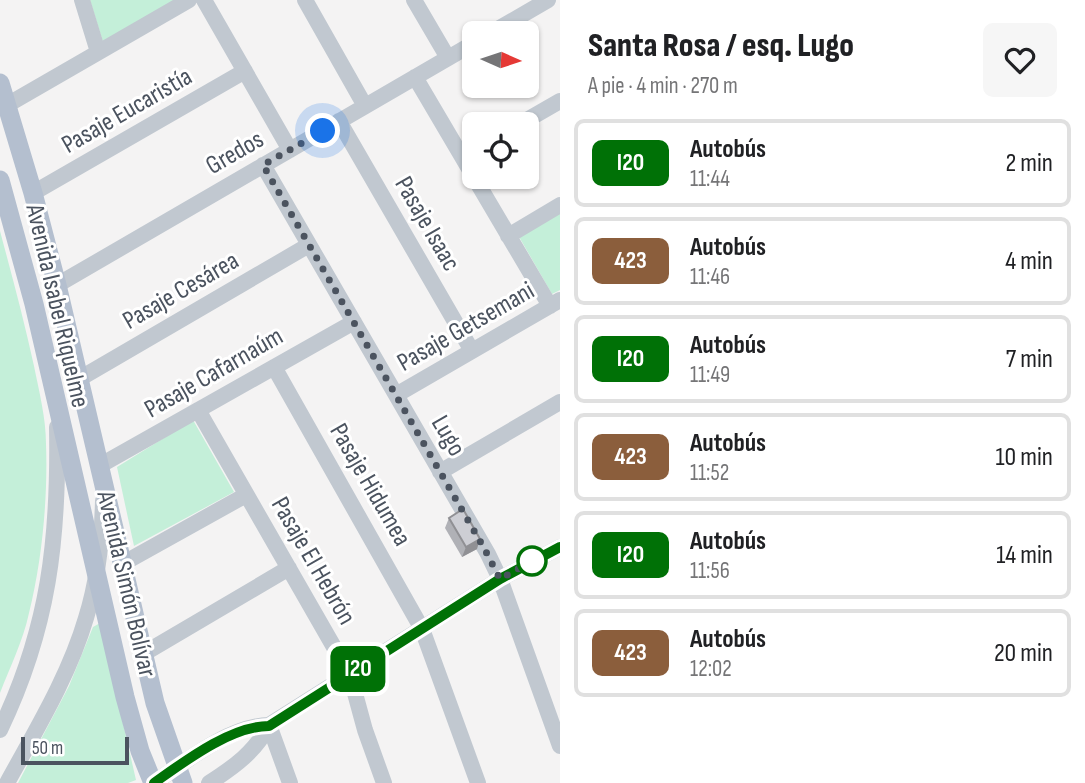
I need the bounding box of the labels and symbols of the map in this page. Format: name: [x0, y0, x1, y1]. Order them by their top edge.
north arrow: [462, 21, 539, 98]
street label: Pasaje Eucaristía: [56, 61, 198, 161]
your location: [305, 113, 340, 148]
street label: Gredos: [201, 124, 269, 182]
street label: Pasaje Isaac: [388, 171, 466, 277]
street label: Avenida Isabel Riquelme: [18, 200, 95, 411]
street label: Pasaje Cesárea: [118, 245, 244, 337]
street label: Pasaje Getsemani: [392, 275, 540, 379]
street label: Pasaje Cafarnaúm: [139, 321, 289, 425]
street label: Lugo: [424, 410, 472, 462]
street label: Pasaje Hidumea: [323, 418, 417, 552]
street label: Avenida Simón Bolívar: [89, 487, 163, 681]
street label: Pasaje El Hebrón: [264, 492, 362, 630]
unlabelled marker: [517, 546, 547, 576]
line badge: I20: [318, 646, 398, 692]
scale bar: [21, 734, 130, 766]

